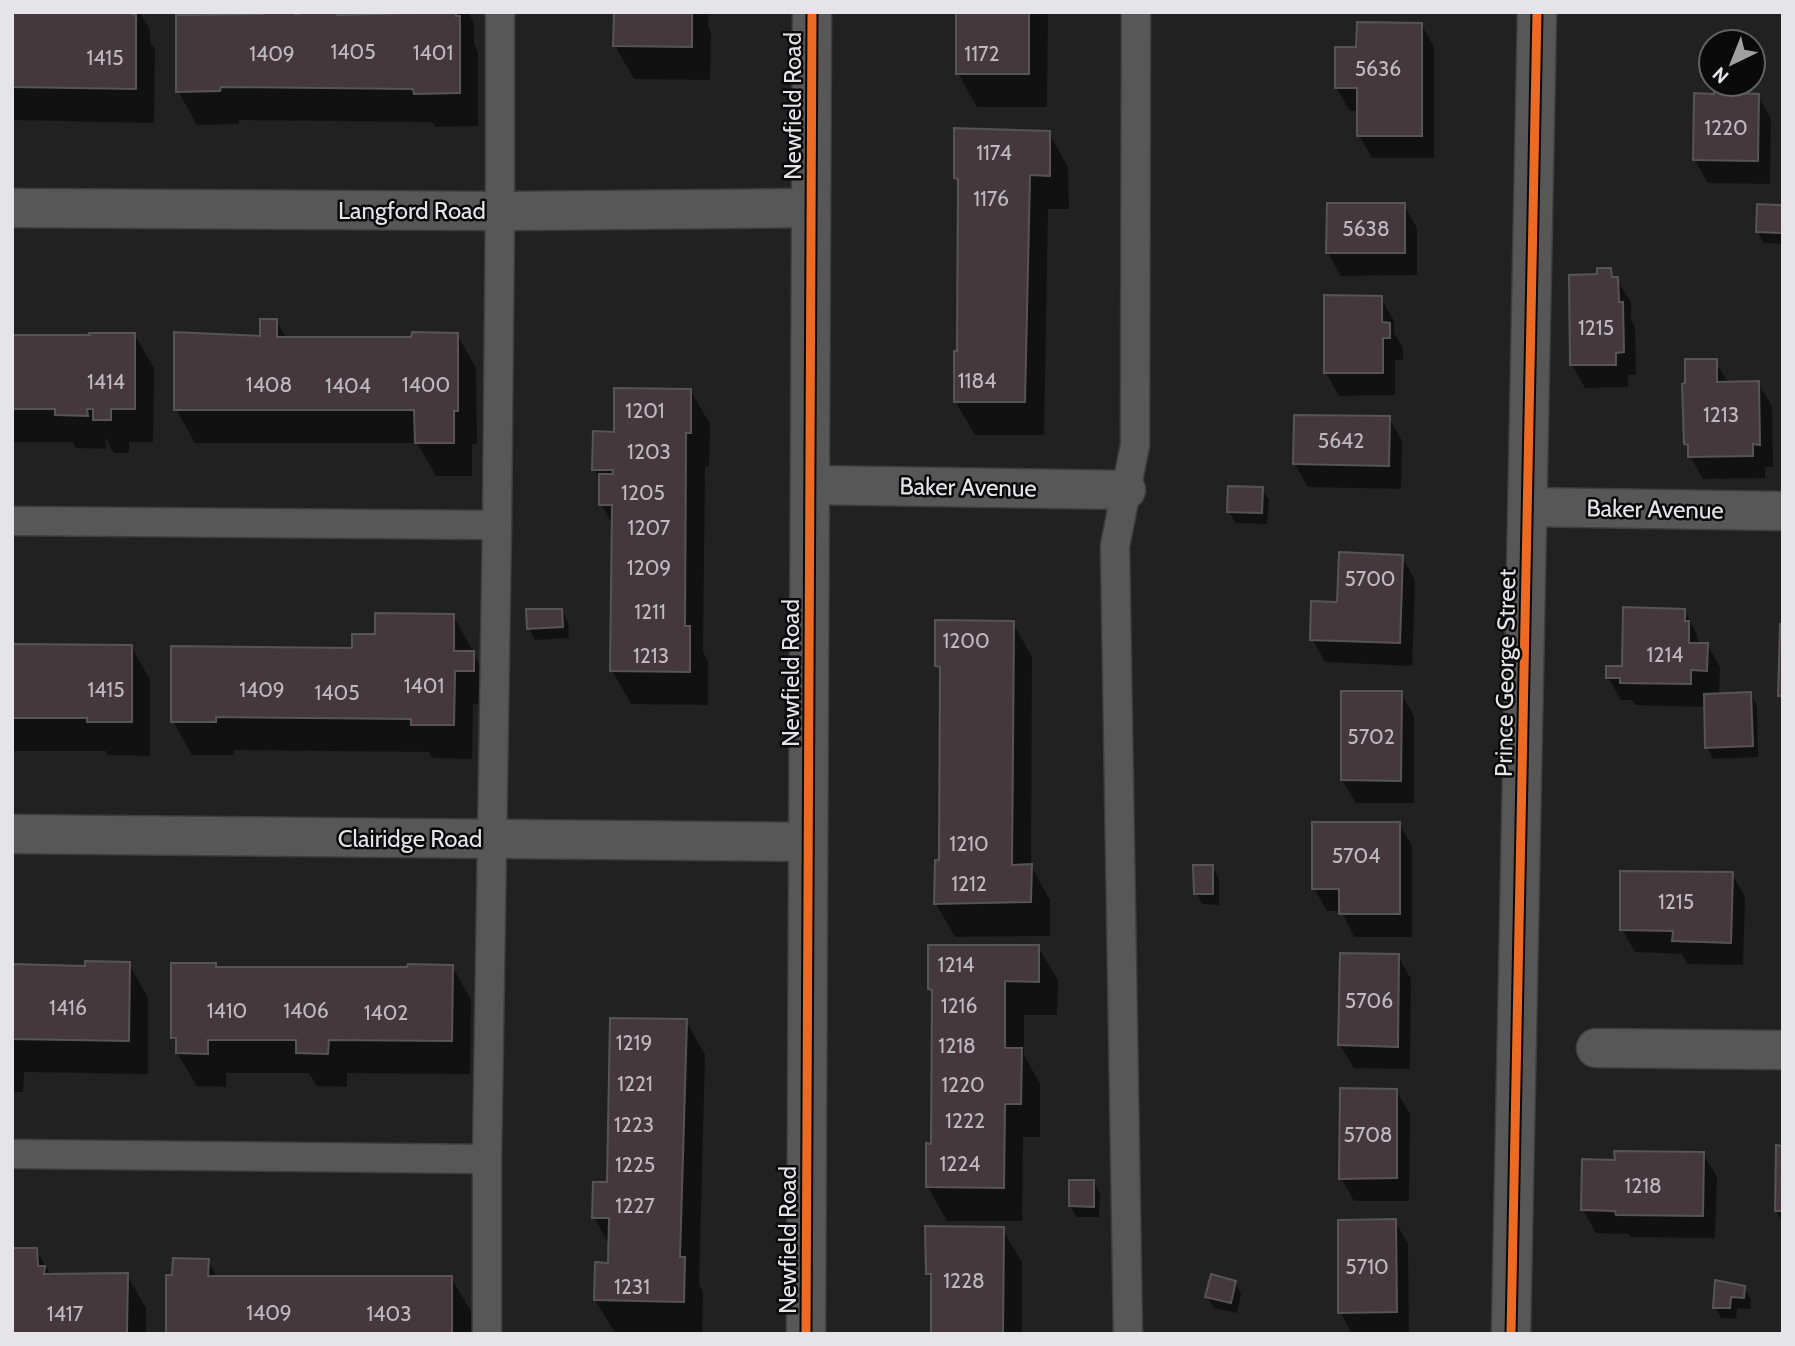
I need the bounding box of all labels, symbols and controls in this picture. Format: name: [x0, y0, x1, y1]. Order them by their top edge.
north arrow: [1697, 28, 1767, 98]
street label: Newfield Road: [778, 32, 807, 180]
house number: 1405: [330, 39, 376, 64]
house number: 1401: [413, 40, 453, 65]
house number: 1409: [249, 41, 295, 66]
house number: 1172: [964, 41, 1000, 66]
house number: 1415: [86, 45, 124, 70]
house number: 5636: [1355, 56, 1401, 81]
text: N: [1708, 62, 1734, 88]
house number: 1220: [1704, 115, 1748, 140]
house number: 1174: [976, 140, 1012, 165]
house number: 1176: [973, 186, 1009, 211]
street label: Langford Road: [338, 196, 486, 225]
house number: 5638: [1342, 216, 1390, 241]
house number: 1215: [1578, 315, 1614, 340]
house number: 1184: [958, 368, 996, 393]
house number: 1414: [87, 369, 125, 394]
house number: 1408: [246, 372, 292, 397]
house number: 1400: [402, 372, 450, 397]
house number: 1404: [325, 373, 371, 398]
house number: 1201: [625, 398, 665, 423]
house number: 1213: [1703, 402, 1739, 427]
house number: 5642: [1318, 428, 1364, 453]
house number: 1203: [627, 439, 671, 464]
street label: Baker Avenue: [899, 471, 1037, 503]
house number: 1205: [621, 480, 665, 505]
street label: Baker Avenue: [1586, 493, 1724, 525]
house number: 1207: [628, 515, 671, 540]
house number: 1209: [627, 555, 671, 580]
house number: 5700: [1344, 566, 1396, 591]
street label: Prince George Street: [1489, 569, 1521, 777]
house number: 1211: [634, 599, 666, 624]
street label: Newfield Road: [776, 599, 805, 747]
house number: 1200: [942, 628, 990, 653]
house number: 1214: [1647, 642, 1683, 667]
house number: 1213: [633, 643, 669, 668]
house number: 1401: [404, 673, 444, 698]
house number: 1415: [87, 677, 125, 702]
house number: 1409: [239, 677, 285, 702]
house number: 1405: [314, 680, 360, 705]
house number: 5702: [1347, 724, 1395, 749]
street label: Clairidge Road: [338, 824, 482, 853]
house number: 1210: [949, 831, 989, 856]
house number: 5704: [1332, 843, 1380, 868]
house number: 1212: [951, 871, 987, 896]
house number: 1215: [1658, 889, 1694, 914]
house number: 1214: [938, 952, 974, 977]
house number: 5706: [1345, 988, 1393, 1013]
house number: 1216: [941, 993, 977, 1018]
house number: 1416: [49, 995, 87, 1020]
house number: 1410: [207, 998, 247, 1023]
house number: 1406: [283, 998, 329, 1023]
house number: 1402: [364, 1000, 408, 1025]
house number: 1219: [616, 1030, 652, 1055]
house number: 1218: [938, 1033, 976, 1058]
house number: 1221: [617, 1071, 653, 1096]
house number: 1220: [941, 1072, 985, 1097]
house number: 1222: [945, 1108, 985, 1133]
house number: 1223: [614, 1112, 654, 1137]
house number: 5708: [1343, 1122, 1393, 1147]
house number: 1224: [940, 1151, 981, 1176]
house number: 1225: [615, 1152, 655, 1177]
street label: Newfield Road: [773, 1166, 802, 1314]
house number: 1218: [1624, 1173, 1662, 1198]
house number: 1227: [615, 1193, 655, 1218]
house number: 5710: [1345, 1254, 1389, 1279]
house number: 1228: [943, 1268, 985, 1293]
house number: 1231: [614, 1274, 650, 1299]
house number: 1409: [246, 1300, 292, 1325]
house number: 1417: [47, 1301, 84, 1326]
house number: 1403: [366, 1301, 412, 1326]

